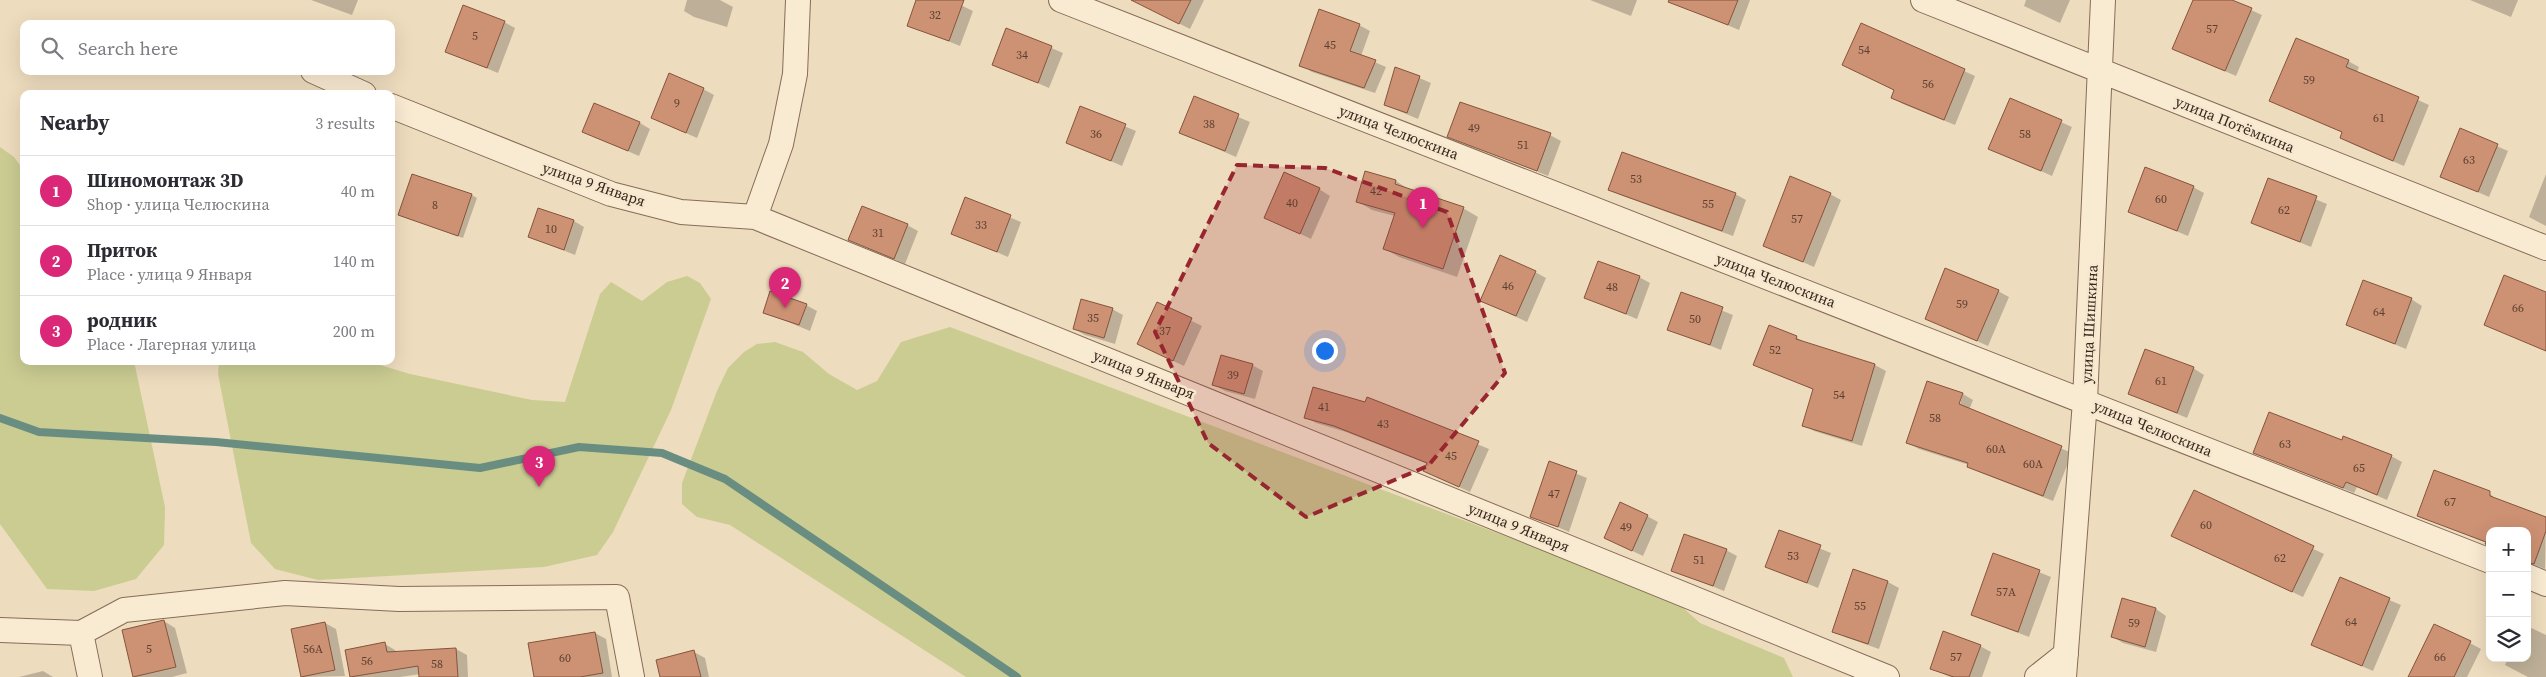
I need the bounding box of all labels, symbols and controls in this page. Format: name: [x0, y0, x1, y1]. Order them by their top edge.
house number: 32: [929, 7, 941, 23]
search box: [20, 20, 395, 75]
house number: 57: [2206, 21, 2218, 37]
house number: 5: [472, 28, 478, 44]
icon: search: [38, 34, 66, 62]
text: Search here: [78, 35, 178, 61]
house number: 45: [1324, 37, 1336, 53]
house number: 54: [1858, 42, 1870, 58]
house number: 34: [1016, 47, 1028, 63]
house number: 59: [2303, 72, 2315, 88]
house number: 56: [1922, 76, 1934, 92]
street label: улица Потёмкина: [2172, 90, 2298, 158]
house number: 9: [674, 95, 680, 111]
street label: улица Челюскина: [1336, 100, 1462, 165]
text: Nearby: [40, 108, 110, 137]
house number: 61: [2373, 110, 2385, 126]
text: 3 results: [315, 112, 375, 134]
house number: 38: [1203, 116, 1215, 132]
house number: 49: [1468, 120, 1480, 136]
house number: 36: [1090, 126, 1102, 142]
house number: 58: [2019, 126, 2031, 142]
house number: 51: [1517, 137, 1529, 153]
house number: 63: [2463, 152, 2475, 168]
street label: улица 9 Января: [540, 157, 648, 211]
text: Шиномонтаж 3D: [87, 167, 243, 193]
house number: 53: [1630, 171, 1642, 187]
text: 1: [52, 180, 60, 202]
text: 40 m: [341, 180, 375, 202]
house number: 42: [1370, 183, 1382, 199]
pin: 1: [1407, 187, 1439, 228]
house number: 60: [2155, 191, 2167, 207]
text: Shop · улица Челюскина: [87, 193, 270, 215]
house number: 40: [1286, 195, 1298, 211]
house number: 55: [1702, 196, 1714, 212]
house number: 8: [432, 197, 438, 213]
house number: 62: [2278, 202, 2290, 218]
house number: 57: [1791, 211, 1803, 227]
house number: 33: [975, 217, 987, 233]
house number: 10: [545, 221, 557, 237]
house number: 31: [872, 225, 884, 241]
text: Приток: [87, 237, 157, 263]
street label: улица Челюскина: [1713, 248, 1839, 313]
text: 2: [52, 250, 60, 272]
text: 140 m: [333, 250, 375, 272]
text: Place · улица 9 Января: [87, 263, 252, 285]
street label: улица Шишкина: [2075, 264, 2103, 384]
pin: 2: [769, 267, 801, 308]
house number: 46: [1502, 278, 1514, 294]
house number: 48: [1606, 279, 1618, 295]
house number: 59: [1956, 296, 1968, 312]
house number: 66: [2512, 300, 2524, 316]
house number: 64: [2373, 304, 2385, 320]
text: родник: [87, 307, 157, 333]
house number: 35: [1087, 310, 1099, 326]
house number: 50: [1689, 311, 1701, 327]
text: 3: [52, 320, 60, 342]
text: 200 m: [333, 320, 375, 342]
house number: 37: [1159, 323, 1171, 339]
text: Place · Лагерная улица: [87, 333, 256, 355]
your location: [1312, 338, 1338, 364]
house number: 52: [1769, 342, 1781, 358]
street label: улица 9 Января: [1090, 344, 1198, 404]
house number: 39: [1227, 367, 1239, 383]
house number: 61: [2155, 373, 2167, 389]
house number: 54: [1833, 387, 1845, 403]
street label: улица Челюскина: [2090, 395, 2216, 462]
house number: 41: [1318, 399, 1330, 415]
house number: 58: [1929, 410, 1941, 426]
house number: 43: [1377, 416, 1389, 432]
house number: 63: [2279, 436, 2291, 452]
house number: 60А: [1986, 441, 2006, 457]
pin: 3: [523, 446, 555, 487]
house number: 45: [1445, 448, 1457, 464]
house number: 60А: [2023, 456, 2043, 472]
house number: 65: [2353, 460, 2365, 476]
house number: 47: [1548, 486, 1560, 502]
house number: 67: [2444, 494, 2456, 510]
street label: улица 9 Января: [1465, 497, 1573, 557]
house number: 60: [2200, 517, 2212, 533]
house number: 49: [1620, 519, 1632, 535]
map controls: [2486, 527, 2531, 662]
button: +: [2486, 527, 2531, 572]
house number: 53: [1787, 548, 1799, 564]
house number: 62: [2274, 550, 2286, 566]
house number: 51: [1693, 552, 1705, 568]
button: −: [2486, 572, 2531, 617]
house number: 57А: [1996, 584, 2016, 600]
house number: 55: [1854, 598, 1866, 614]
house number: 64: [2345, 614, 2357, 630]
house number: 59: [2128, 615, 2140, 631]
button: layers: [2486, 617, 2531, 662]
house number: 5: [146, 641, 152, 657]
house number: 56А: [303, 641, 323, 657]
house number: 57: [1950, 649, 1962, 665]
house number: 66: [2434, 649, 2446, 665]
house number: 60: [559, 650, 571, 666]
house number: 56: [361, 653, 373, 669]
house number: 58: [431, 656, 443, 672]

